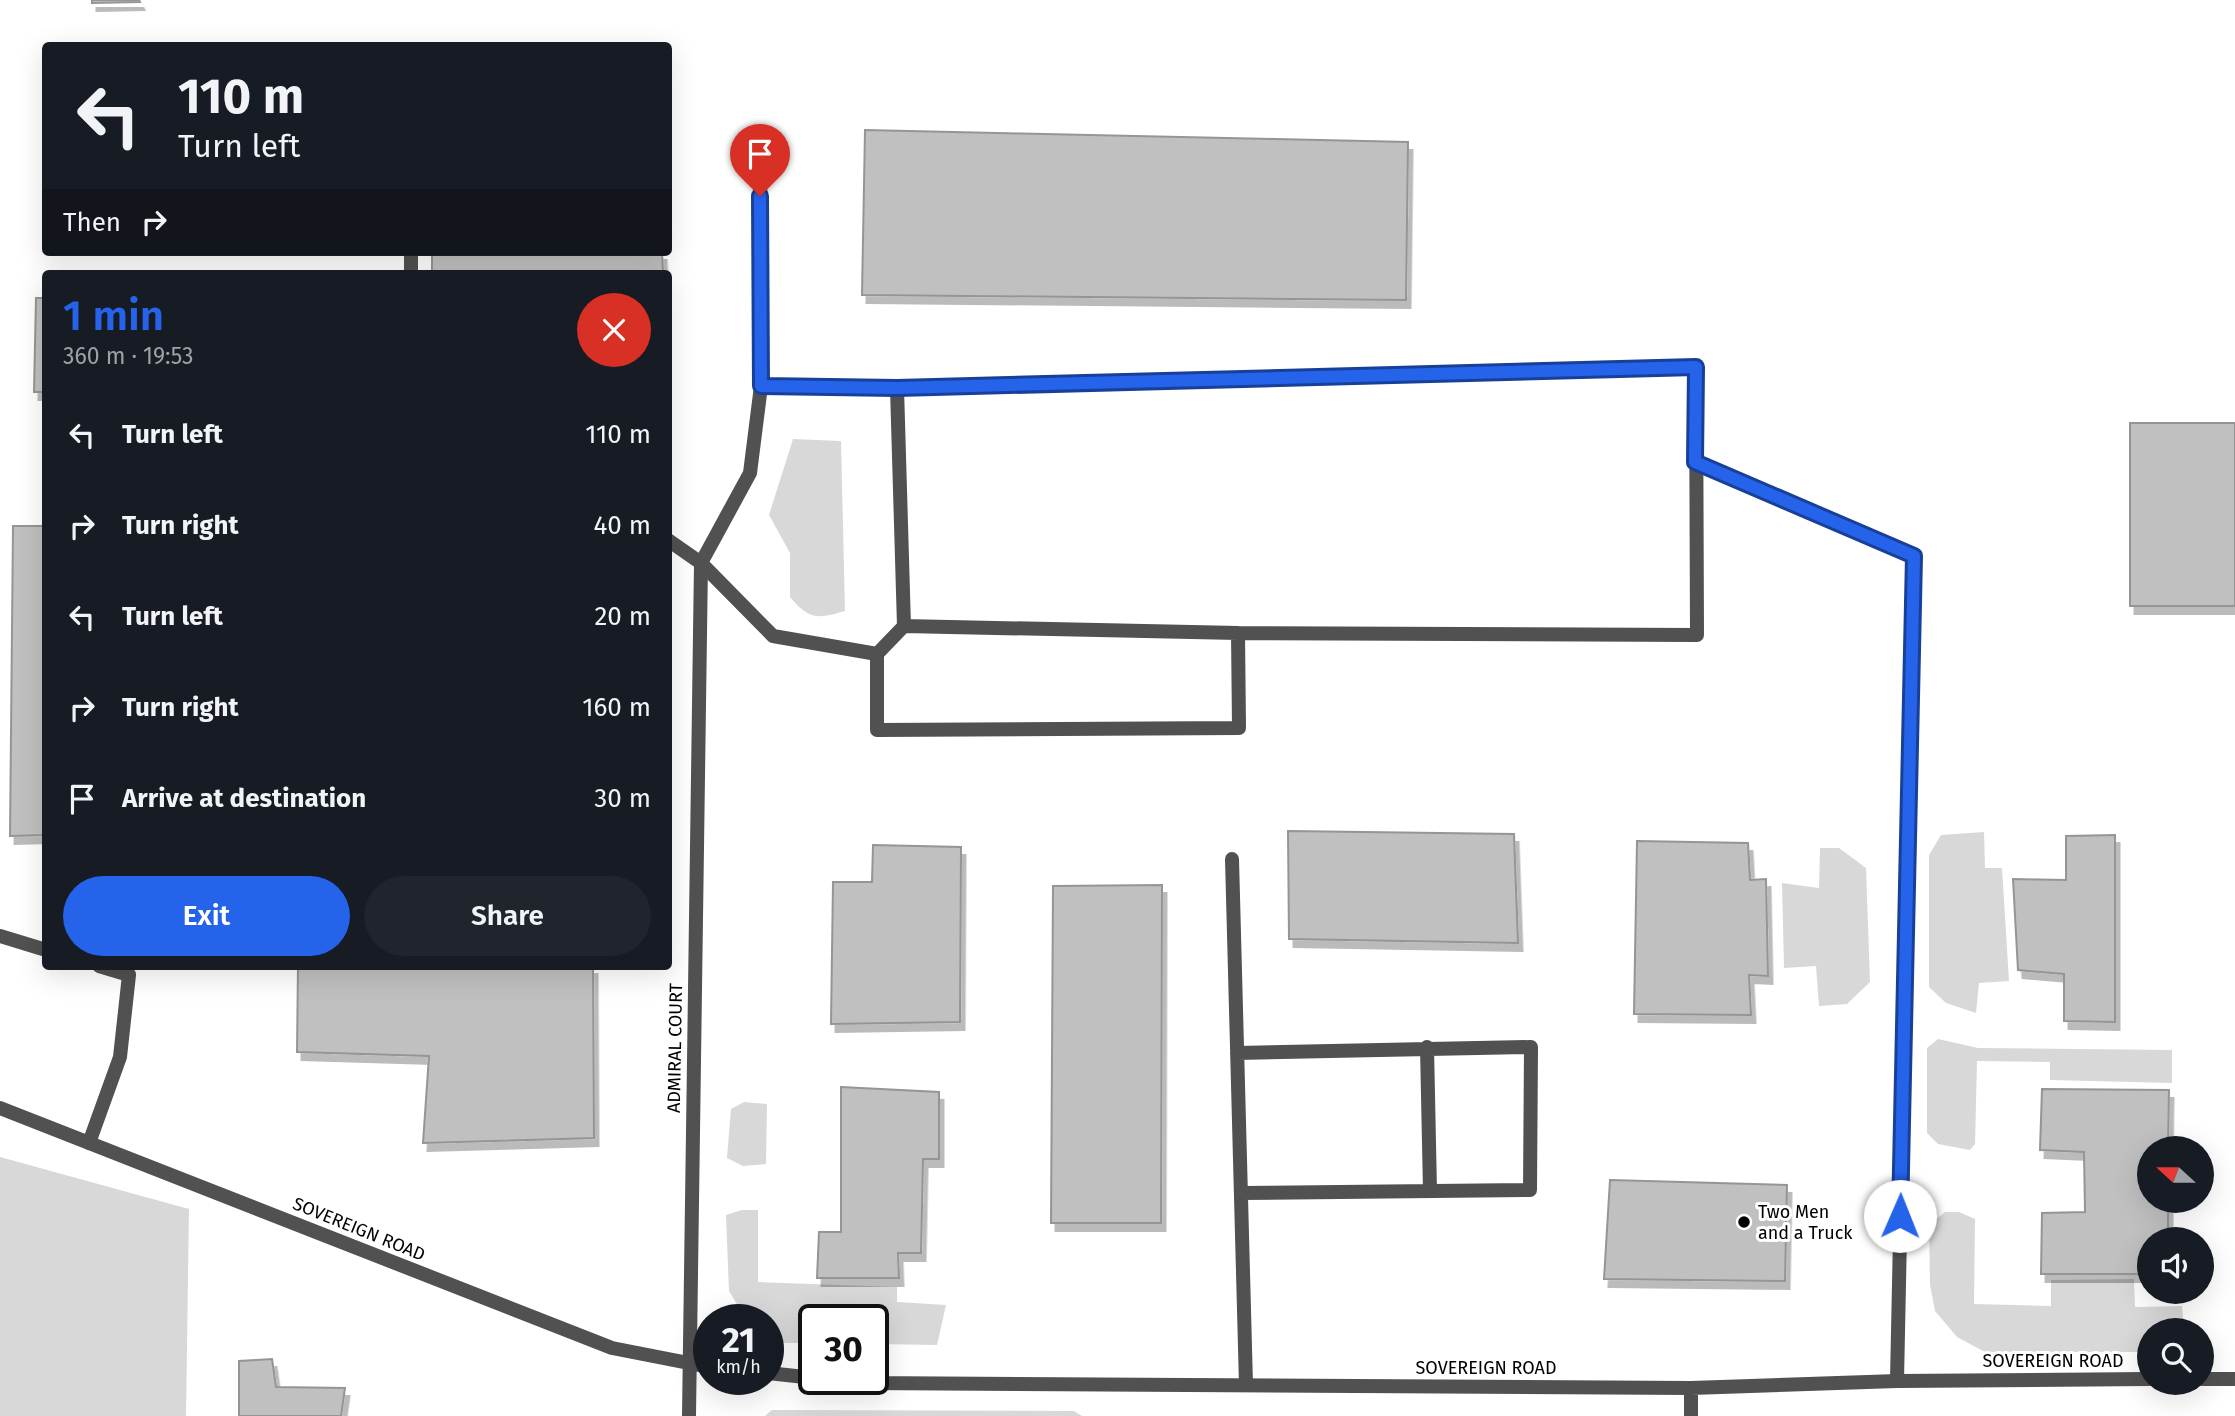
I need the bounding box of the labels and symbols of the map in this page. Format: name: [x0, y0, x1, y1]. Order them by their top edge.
pin: [730, 124, 790, 196]
street label: ADMIRAL COURT: [663, 982, 687, 1113]
north arrow: [2137, 1136, 2214, 1213]
position arrow: [1863, 1179, 1937, 1253]
street label: SOVEREIGN ROAD: [290, 1192, 428, 1266]
place label: Two Men and a Truck: [1758, 1201, 1853, 1244]
marker: Two Men and a Truck: [1736, 1214, 1752, 1230]
speed limit sign: 30: [798, 1304, 889, 1395]
street label: SOVEREIGN ROAD: [1983, 1350, 2123, 1372]
street label: SOVEREIGN ROAD: [1416, 1357, 1556, 1379]

